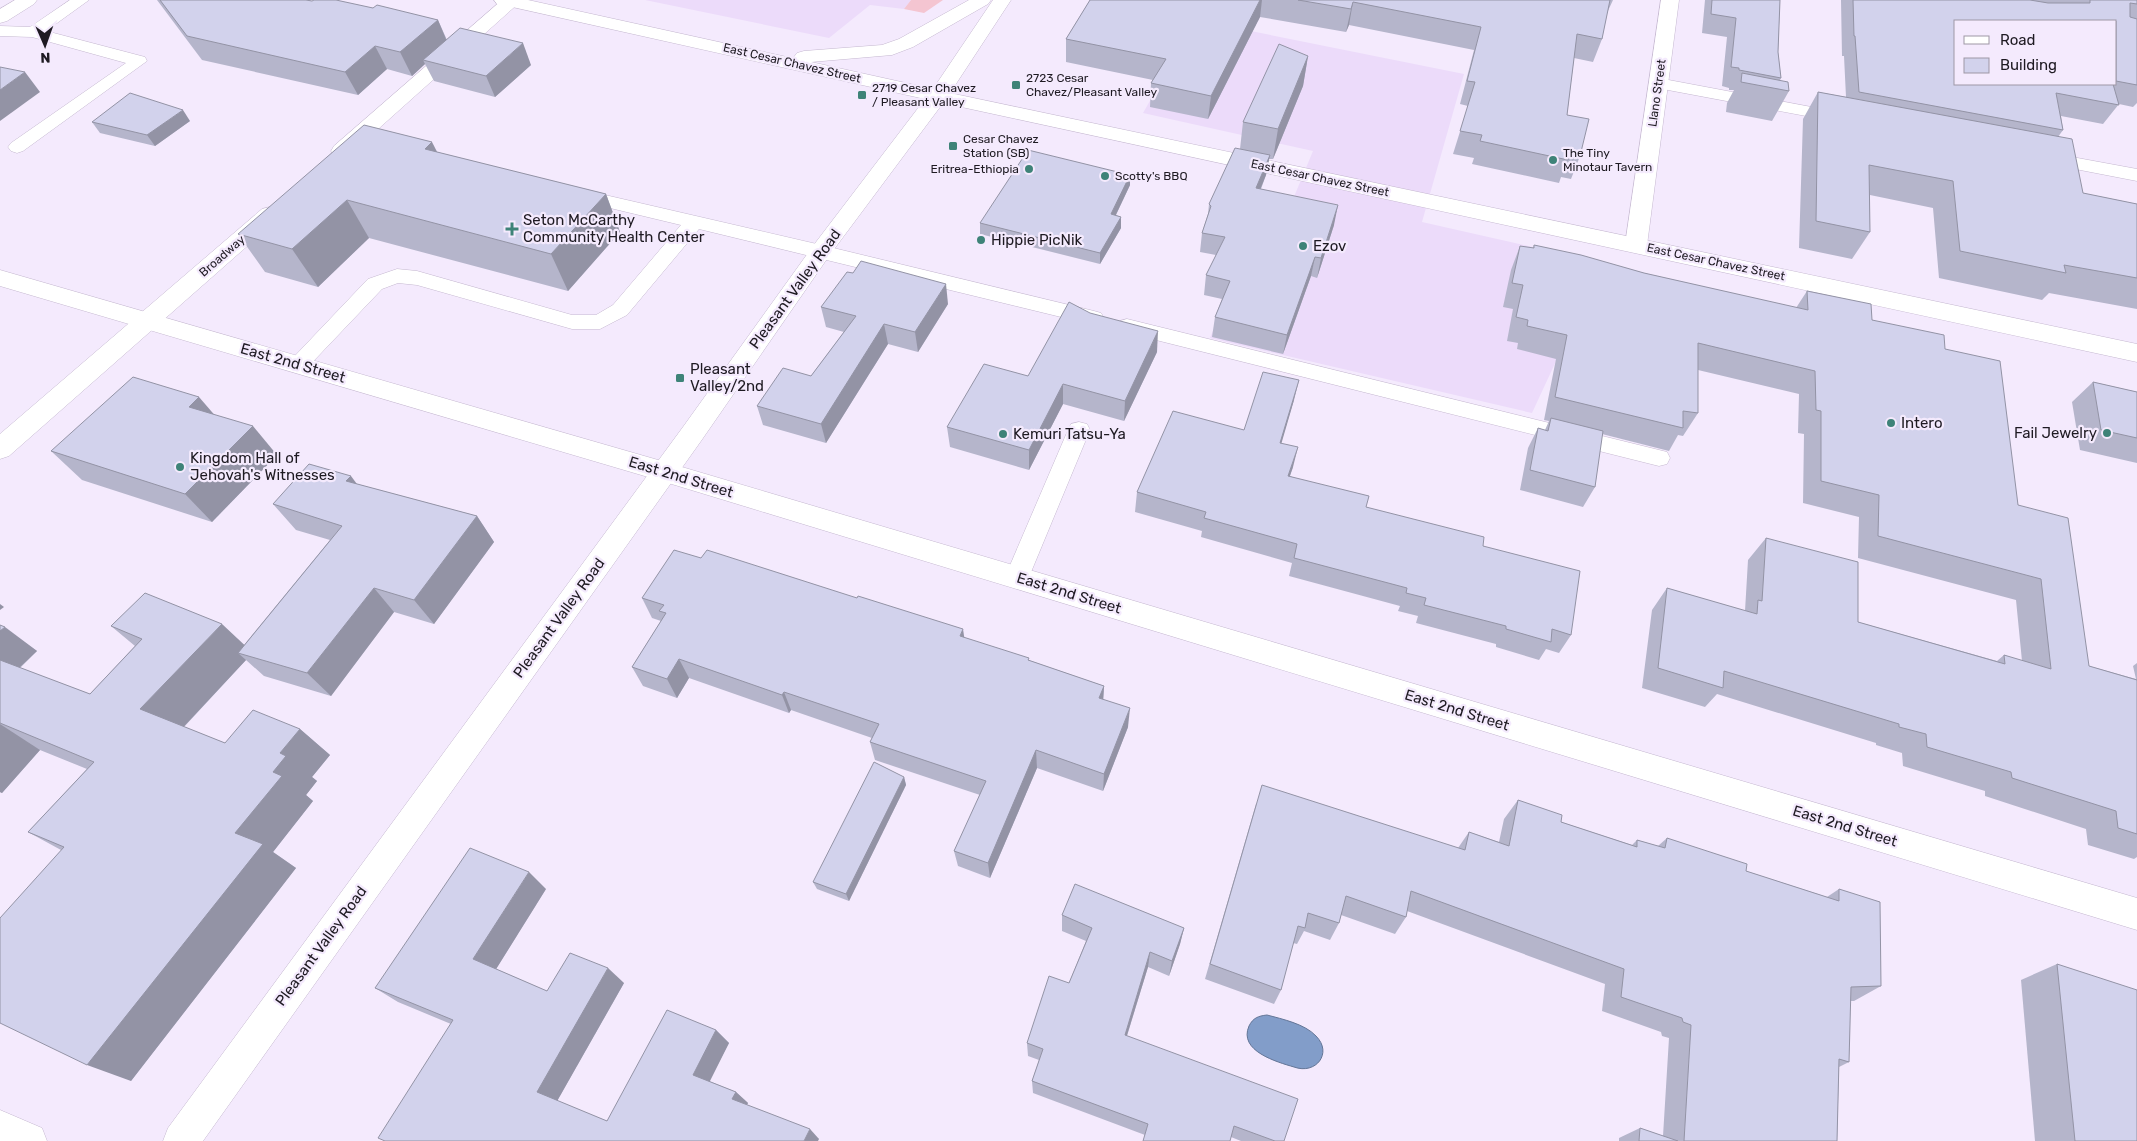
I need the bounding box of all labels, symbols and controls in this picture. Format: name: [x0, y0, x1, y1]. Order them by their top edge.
north arrow: [20, 20, 70, 70]
legend: [1954, 20, 2117, 85]
text: Road: [2000, 31, 2036, 49]
street label: East Cesar Chavez Street: [722, 40, 863, 86]
text: N: [40, 49, 51, 66]
text: Building: [2000, 56, 2057, 74]
street label: Llano Street: [1645, 58, 1669, 128]
place label: 2723 Cesar Chavez/Pleasant Valley: [1026, 71, 1158, 99]
marker: 2723 Cesar Chavez/Pleasant Valley: [1010, 79, 1022, 91]
place label: 2719 Cesar Chavez / Pleasant Valley: [872, 81, 976, 109]
marker: 2719 Cesar Chavez / Pleasant Valley: [856, 89, 868, 101]
place label: Cesar Chavez Station (SB): [963, 132, 1039, 160]
marker: Cesar Chavez Station (SB): [947, 140, 959, 152]
place label: The Tiny Minotaur Tavern: [1563, 146, 1652, 174]
marker: The Tiny Minotaur Tavern: [1547, 154, 1559, 166]
street label: East Cesar Chavez Street: [1250, 156, 1391, 200]
place label: Eritrea-Ethiopia: [930, 162, 1019, 176]
marker: Eritrea-Ethiopia: [1023, 163, 1035, 175]
place label: Scotty's BBQ: [1115, 169, 1188, 183]
marker: Scotty's BBQ: [1099, 170, 1111, 182]
place label: Seton McCarthy Community Health Center: [523, 211, 705, 246]
marker: Seton McCarthy Community Health Center: [505, 222, 519, 236]
street label: Pleasant Valley Road: [745, 226, 845, 352]
place label: Hippie PicNik: [991, 231, 1083, 249]
street label: Broadway: [196, 232, 248, 280]
marker: Hippie PicNik: [975, 234, 987, 246]
place label: Ezov: [1313, 237, 1346, 255]
marker: Ezov: [1297, 240, 1309, 252]
street label: East Cesar Chavez Street: [1646, 240, 1787, 284]
street label: East 2nd Street: [238, 339, 348, 387]
place label: Pleasant Valley/2nd: [690, 360, 764, 395]
marker: Pleasant Valley/2nd: [674, 372, 686, 384]
place label: Intero: [1901, 414, 1943, 432]
marker: Intero: [1885, 417, 1897, 429]
place label: Fail Jewelry: [2014, 424, 2097, 442]
place label: Kemuri Tatsu-Ya: [1013, 425, 1126, 443]
marker: Fail Jewelry: [2101, 427, 2113, 439]
marker: Kemuri Tatsu-Ya: [997, 428, 1009, 440]
place label: Kingdom Hall of Jehovah's Witnesses: [190, 449, 335, 484]
street label: East 2nd Street: [627, 453, 736, 501]
marker: Kingdom Hall of Jehovah's Witnesses: [174, 461, 186, 473]
street label: Pleasant Valley Road: [509, 555, 609, 681]
street label: East 2nd Street: [1015, 569, 1124, 617]
street label: East 2nd Street: [1403, 686, 1512, 734]
street label: East 2nd Street: [1791, 802, 1900, 850]
street label: Pleasant Valley Road: [271, 883, 371, 1009]

